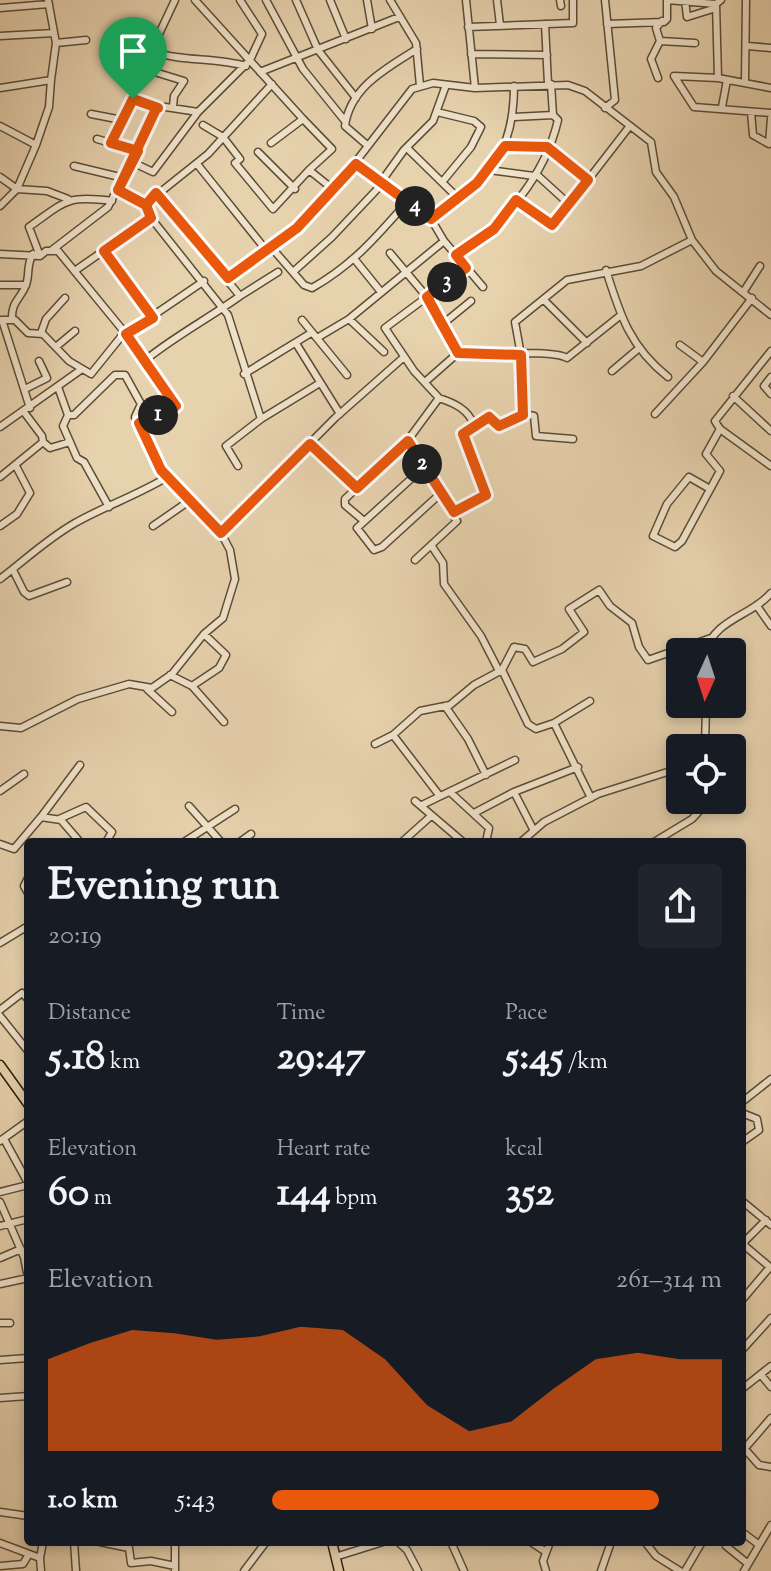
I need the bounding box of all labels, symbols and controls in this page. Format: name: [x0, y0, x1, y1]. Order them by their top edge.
pin: [99, 17, 167, 99]
icon: arrive: [111, 29, 155, 73]
pin: 4: [395, 186, 435, 226]
text: 4: [409, 190, 421, 222]
pin: 3: [427, 262, 467, 302]
text: 3: [443, 266, 451, 298]
pin: 1: [138, 395, 178, 435]
text: 1: [154, 399, 162, 431]
pin: 2: [402, 444, 442, 484]
text: 2: [417, 448, 427, 480]
north arrow: [666, 638, 746, 718]
map controls: [666, 638, 746, 814]
button: locate: [666, 734, 746, 814]
text: Evening run: [48, 856, 280, 919]
button: share: [638, 864, 722, 948]
text: 20:19: [48, 918, 102, 955]
text: Distance: [48, 998, 131, 1030]
text: Time: [277, 998, 326, 1030]
text: Pace: [505, 998, 547, 1030]
text: 5.18: [48, 1030, 105, 1087]
text: 29:47: [277, 1030, 365, 1087]
text: 5:45: [505, 1030, 563, 1087]
text: km: [105, 1047, 140, 1079]
text: /km: [563, 1047, 608, 1079]
text: Elevation: [48, 1134, 137, 1166]
text: Heart rate: [277, 1134, 371, 1166]
text: kcal: [505, 1134, 543, 1166]
text: 60: [48, 1166, 89, 1223]
text: 144: [277, 1166, 331, 1223]
text: 352: [505, 1166, 554, 1223]
text: m: [89, 1183, 112, 1215]
text: bpm: [331, 1183, 377, 1215]
text: Elevation: [48, 1262, 153, 1299]
text: 261–314 m: [616, 1262, 722, 1299]
text: 1.0 km: [48, 1482, 118, 1519]
text: 5:43: [176, 1482, 215, 1519]

